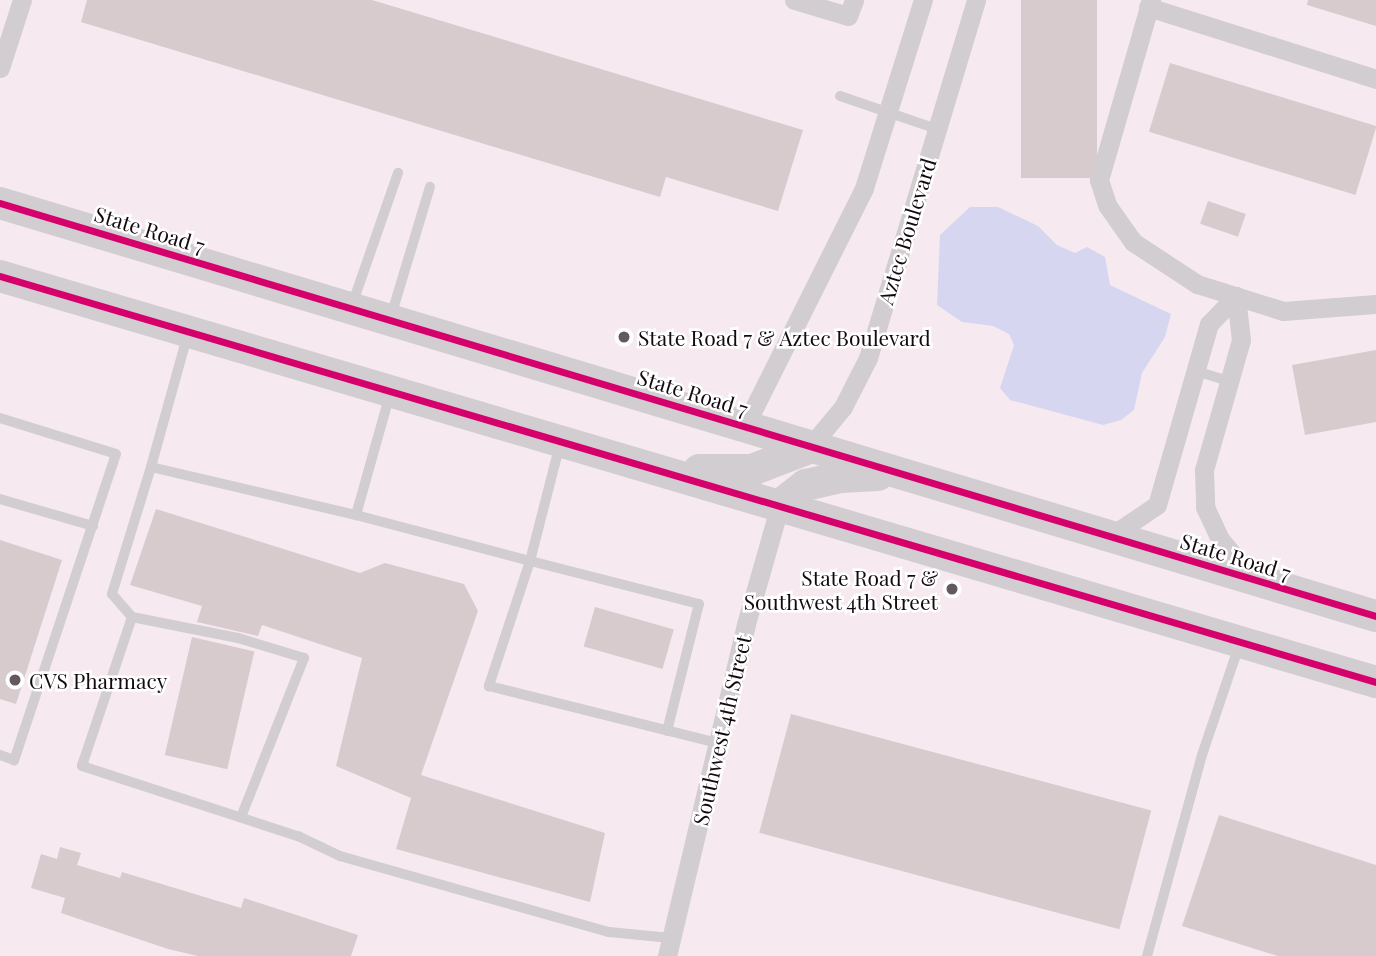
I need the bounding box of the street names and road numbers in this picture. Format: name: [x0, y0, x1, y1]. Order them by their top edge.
street label: Aztec Boulevard: [872, 155, 940, 307]
street label: State Road 7: [92, 200, 208, 258]
street label: State Road 7: [635, 363, 751, 421]
street label: State Road 7: [1178, 527, 1294, 585]
street label: Southwest 4th Street: [687, 632, 755, 828]

